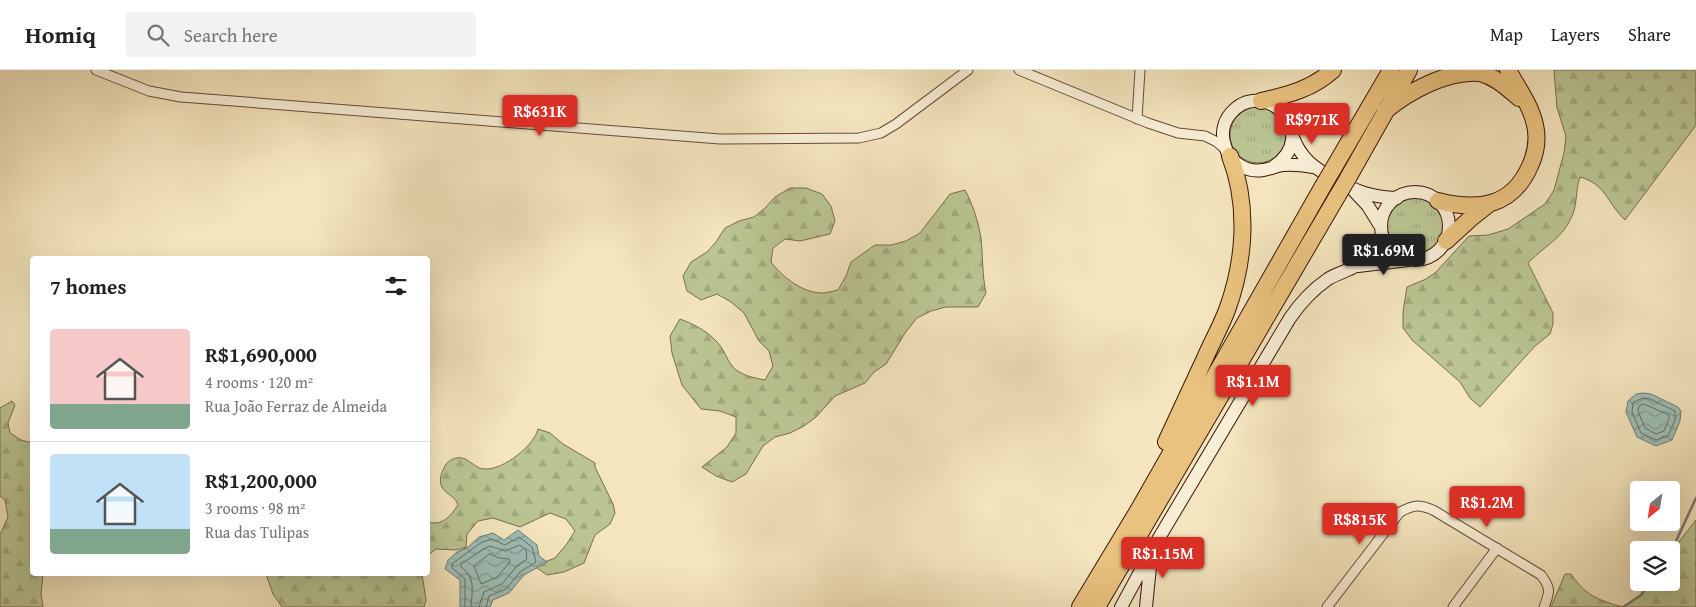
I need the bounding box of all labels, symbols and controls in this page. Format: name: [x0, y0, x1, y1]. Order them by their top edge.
search box: [126, 12, 476, 57]
text: Homiq: [25, 17, 96, 52]
icon: search: [144, 21, 172, 49]
text: Search here: [184, 21, 278, 49]
text: Map: [1490, 21, 1523, 48]
text: Layers: [1551, 21, 1600, 48]
text: Share: [1628, 21, 1671, 48]
pin: R$631K: [499, 94, 581, 137]
text: R$631K: [513, 99, 567, 123]
pin: R$971K: [1271, 102, 1353, 145]
text: R$971K: [1285, 107, 1339, 131]
pin: R$1.69M: [1338, 234, 1430, 276]
text: R$1.69M: [1353, 238, 1415, 262]
text: 7 homes: [50, 271, 126, 302]
icon: filters: [382, 272, 410, 300]
text: R$1,690,000: [205, 339, 317, 370]
icon: home: [90, 349, 150, 409]
pin: R$1.1M: [1212, 364, 1294, 407]
text: R$1.1M: [1226, 369, 1280, 393]
text: 4 rooms · 120 m²: [205, 370, 313, 394]
text: Rua João Ferraz de Almeida: [205, 394, 387, 418]
text: R$1,200,000: [205, 465, 317, 496]
icon: home: [90, 474, 150, 534]
north arrow: [1630, 481, 1680, 531]
map controls: [1630, 481, 1680, 591]
pin: R$1.2M: [1446, 486, 1528, 528]
text: R$1.2M: [1460, 490, 1514, 514]
text: 3 rooms · 98 m²: [205, 496, 305, 520]
pin: R$815K: [1319, 502, 1401, 545]
text: R$815K: [1333, 507, 1387, 531]
text: Rua das Tulipas: [205, 520, 309, 544]
pin: R$1.15M: [1117, 536, 1209, 579]
text: R$1.15M: [1132, 541, 1194, 565]
button: layers: [1630, 541, 1680, 591]

